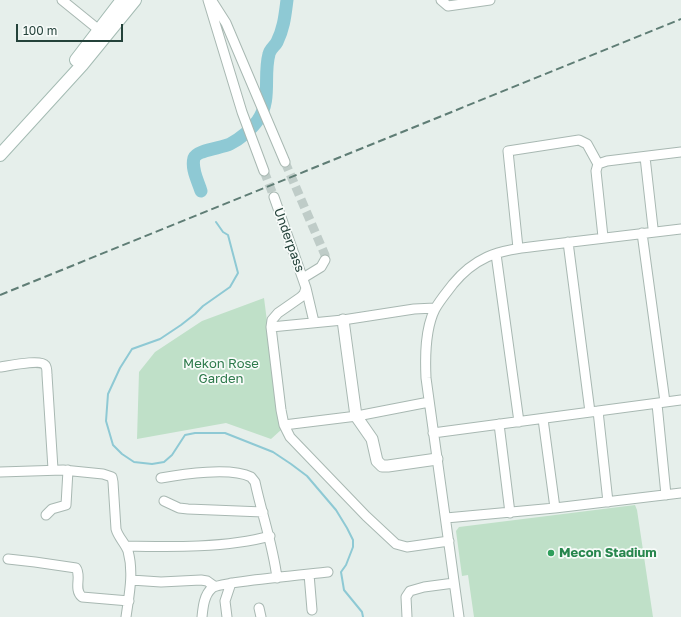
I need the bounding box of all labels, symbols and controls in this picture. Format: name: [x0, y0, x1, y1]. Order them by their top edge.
scale bar: [18, 16, 125, 42]
text: 100 m: [23, 23, 57, 38]
street label: Underpass: [270, 206, 308, 274]
park label: Mekon Rose Garden: [183, 356, 259, 387]
place label: Mecon Stadium: [559, 545, 657, 561]
marker: Mecon Stadium: [546, 548, 556, 558]

